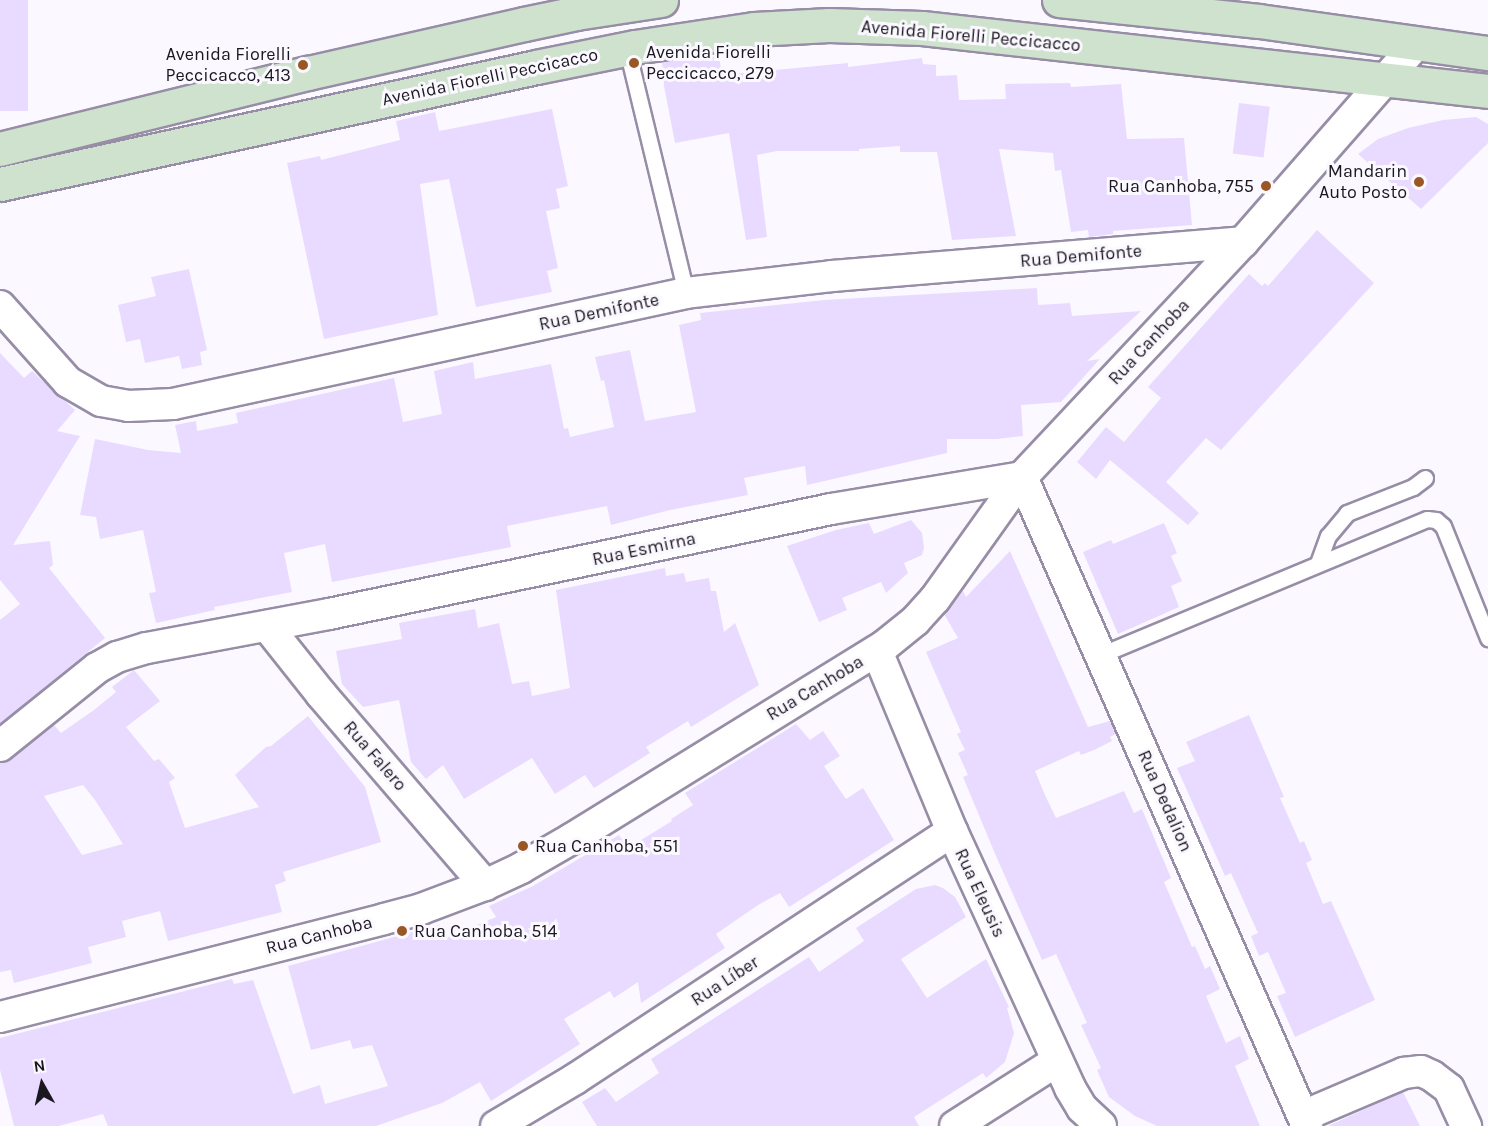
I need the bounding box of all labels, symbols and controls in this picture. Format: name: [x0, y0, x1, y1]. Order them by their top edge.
street label: Avenida Fiorelli Peccicacco: [860, 16, 1082, 56]
place label: Avenida Fiorelli Peccicacco, 279: [646, 42, 774, 84]
place label: Avenida Fiorelli Peccicacco, 413: [166, 44, 291, 86]
street label: Avenida Fiorelli Peccicacco: [380, 44, 600, 110]
marker: Avenida Fiorelli Peccicacco, 279: [627, 56, 641, 70]
marker: Avenida Fiorelli Peccicacco, 413: [296, 58, 310, 72]
place label: Mandarin Auto Posto: [1319, 161, 1407, 204]
place label: Rua Canhoba, 755: [1108, 175, 1254, 197]
marker: Mandarin Auto Posto: [1412, 175, 1426, 189]
marker: Rua Canhoba, 755: [1259, 179, 1273, 193]
street label: Rua Demifonte: [1019, 240, 1143, 272]
street label: Rua Demifonte: [537, 289, 661, 335]
street label: Rua Canhoba: [1104, 295, 1194, 389]
street label: Rua Esmirna: [590, 528, 698, 570]
street label: Rua Canhoba: [763, 651, 867, 725]
street label: Rua Falero: [339, 717, 411, 795]
street label: Rua Dedalion: [1133, 747, 1197, 855]
place label: Rua Canhoba, 551: [535, 835, 678, 857]
marker: Rua Canhoba, 551: [516, 839, 530, 853]
street label: Rua Eleusis: [950, 845, 1010, 941]
street label: Rua Canhoba: [263, 911, 375, 959]
place label: Rua Canhoba, 514: [414, 920, 557, 942]
marker: Rua Canhoba, 514: [395, 924, 409, 938]
street label: Rua Líber: [687, 951, 763, 1011]
north arrow: [12, 1054, 72, 1114]
text: N: [32, 1055, 46, 1076]

